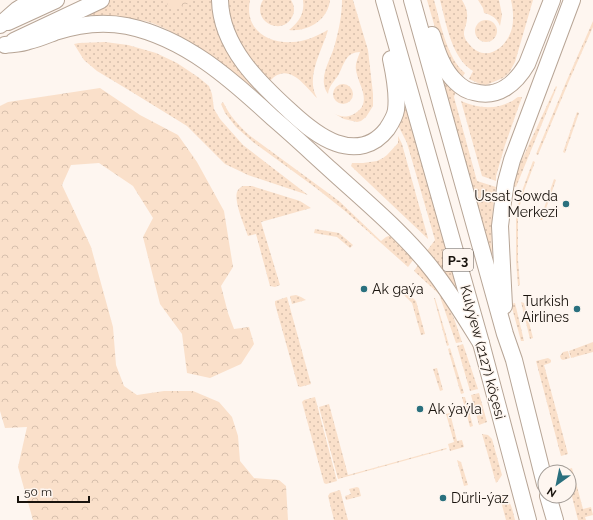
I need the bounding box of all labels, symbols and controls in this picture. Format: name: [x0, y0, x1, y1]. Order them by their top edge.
place label: Ussat Sowda Merkezi: [474, 188, 558, 220]
marker: Ussat Sowda Merkezi: [561, 199, 571, 209]
road number: P-3: [443, 249, 473, 271]
place label: Ak gaýa: [372, 281, 424, 297]
street label: Kulyýew (2127) köçesi: [457, 283, 509, 421]
marker: Ak gaýa: [359, 284, 369, 294]
place label: Turkish Airlines: [522, 293, 569, 325]
marker: Turkish Airlines: [572, 304, 582, 314]
place label: Ak ýaýla: [428, 401, 482, 417]
marker: Ak ýaýla: [415, 404, 425, 414]
north arrow: [537, 464, 577, 504]
scale bar: [18, 478, 89, 504]
text: N: [545, 484, 559, 500]
text: 50 m: [24, 485, 52, 499]
place label: Dürli-ýaz: [451, 490, 509, 506]
marker: Dürli-ýaz: [438, 493, 448, 503]

